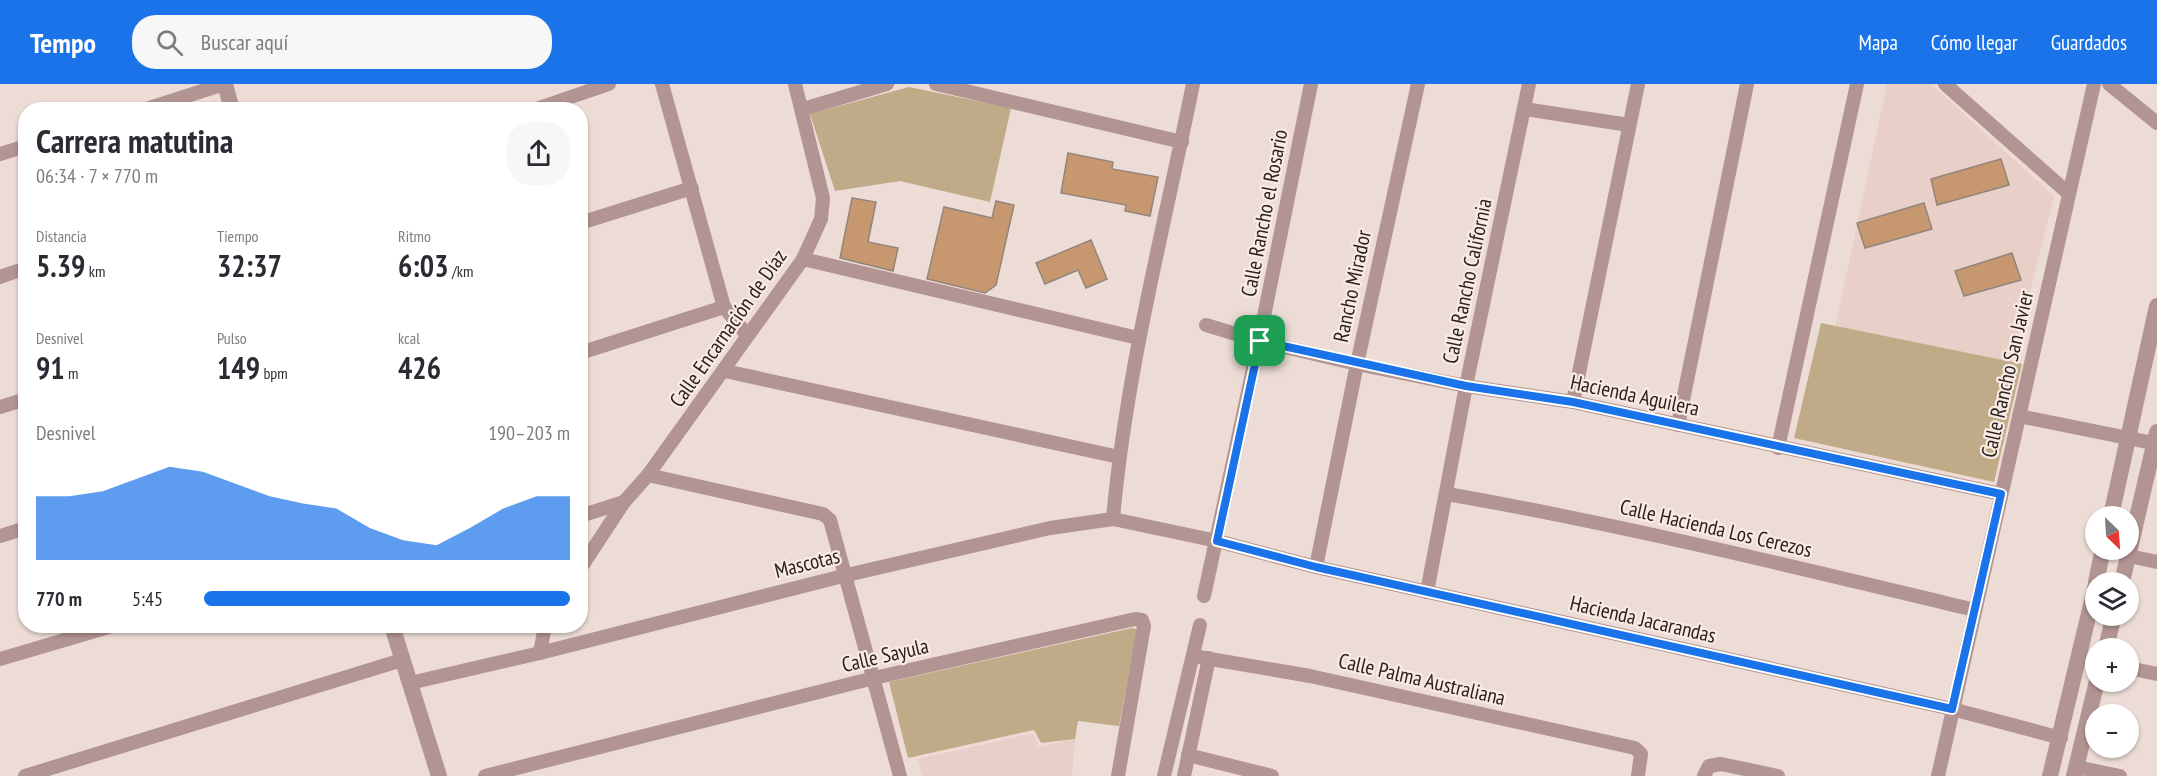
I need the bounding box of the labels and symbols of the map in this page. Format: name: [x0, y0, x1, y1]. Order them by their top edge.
street label: Calle Rancho el Rosario: [1235, 127, 1293, 299]
street label: Calle Rancho California: [1436, 196, 1498, 366]
street label: Rancho Mirador: [1327, 227, 1377, 345]
street label: Calle Encarnación de Díaz: [663, 244, 793, 412]
street label: Calle Rancho San Javier: [1975, 288, 2039, 460]
pin: [1234, 315, 1285, 366]
street label: Hacienda Aguilera: [1568, 368, 1702, 422]
street label: Calle Hacienda Los Cerezos: [1617, 493, 1815, 563]
north arrow: [2085, 506, 2139, 560]
street label: Mascotas: [772, 542, 842, 584]
street label: Hacienda Jacarandas: [1567, 589, 1719, 649]
street label: Calle Sayula: [839, 632, 931, 678]
street label: Calle Palma Australiana: [1336, 647, 1508, 711]

